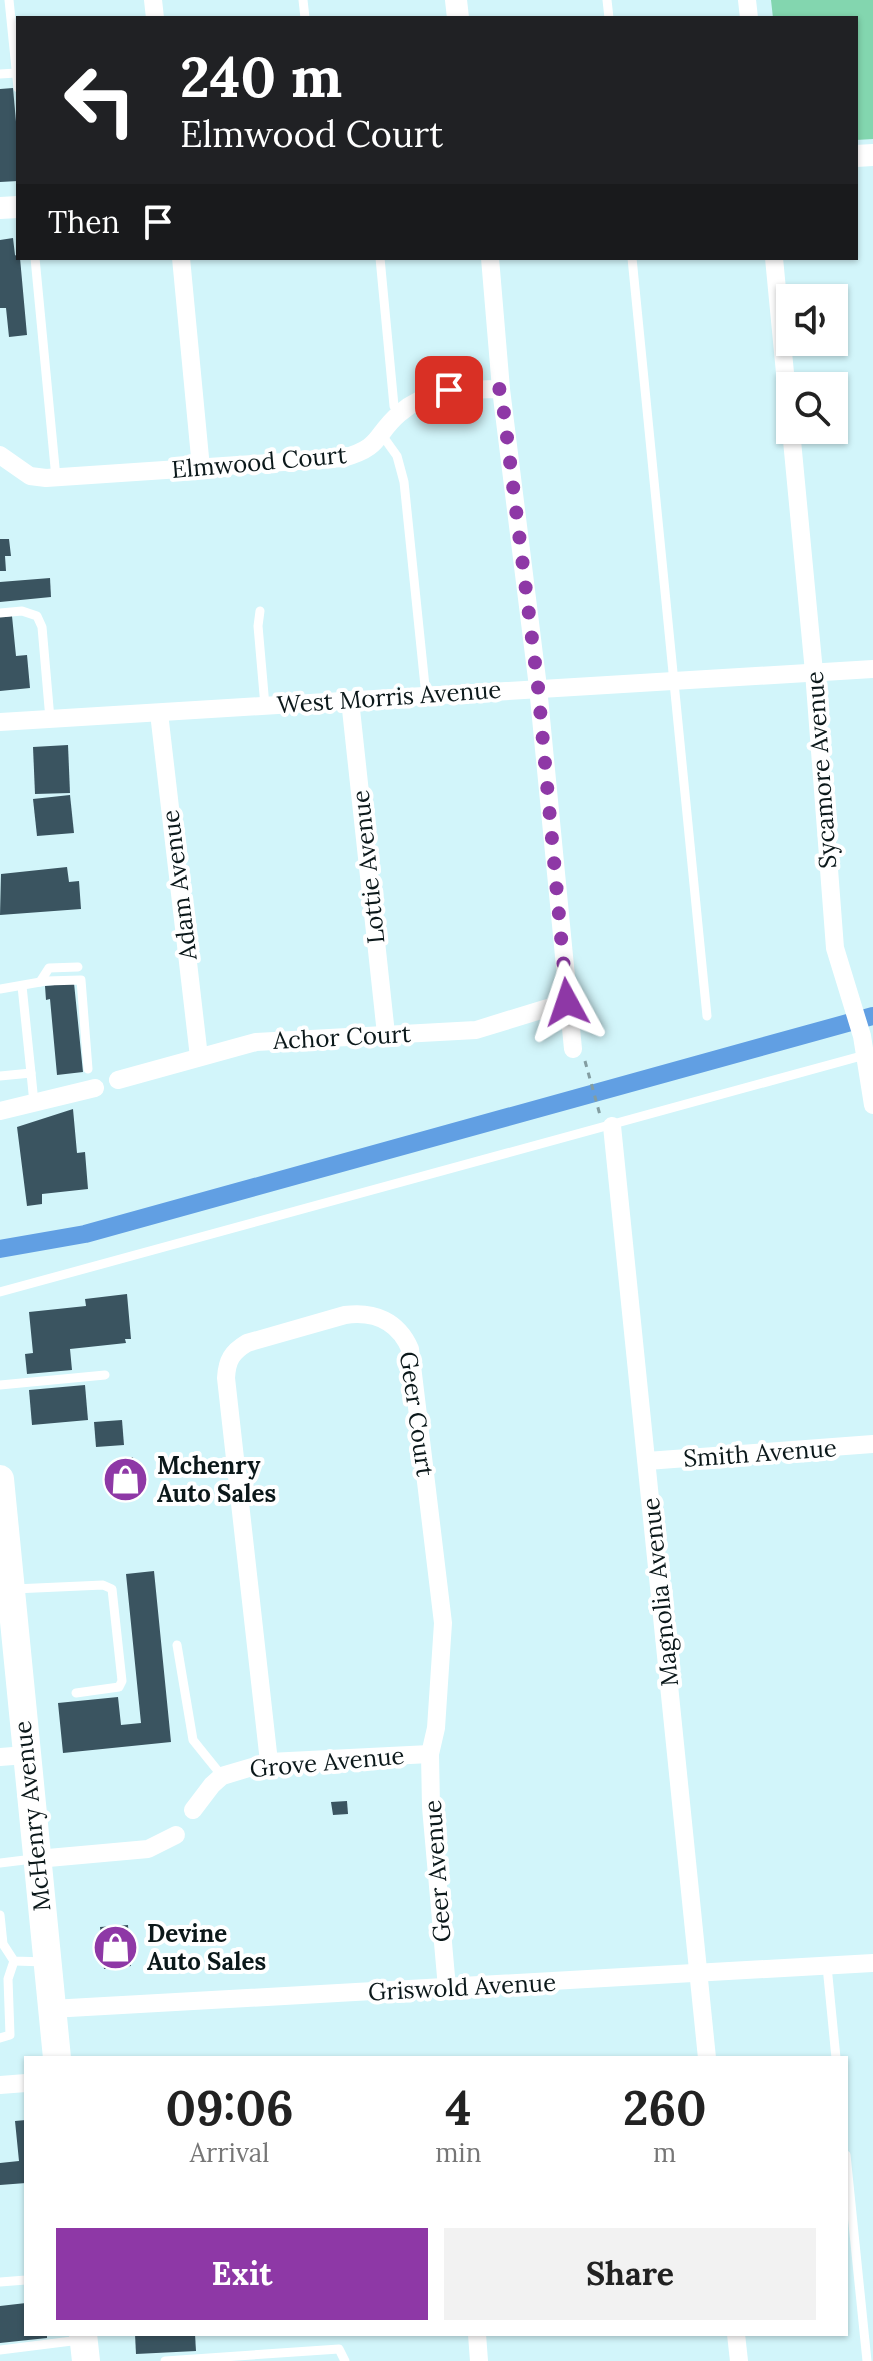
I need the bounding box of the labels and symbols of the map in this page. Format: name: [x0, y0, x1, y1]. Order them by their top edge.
pin: [415, 356, 483, 424]
street label: Elmwood Court: [170, 439, 348, 485]
street label: Sycamore Avenue: [799, 670, 843, 870]
street label: West Morris Avenue: [276, 674, 502, 720]
street label: Lottie Avenue: [345, 789, 391, 945]
street label: Adam Avenue: [154, 808, 204, 963]
position arrow: [525, 960, 609, 1044]
street label: Achor Court: [271, 1018, 412, 1056]
street label: Geer Court: [393, 1350, 441, 1479]
street label: Smith Avenue: [682, 1432, 838, 1474]
place label: Mchenry Auto Sales: [157, 1450, 276, 1509]
shop icon: Mchenry Auto Sales: [102, 1455, 150, 1503]
street label: Magnolia Avenue: [635, 1496, 685, 1688]
street label: McHenry Avenue: [7, 1719, 57, 1913]
street label: Grove Avenue: [248, 1740, 406, 1784]
street label: Geer Avenue: [417, 1799, 457, 1943]
place label: Devine Auto Sales: [147, 1918, 266, 1977]
shop icon: Devine Auto Sales: [92, 1923, 140, 1971]
street label: Griswold Avenue: [367, 1967, 557, 2007]

